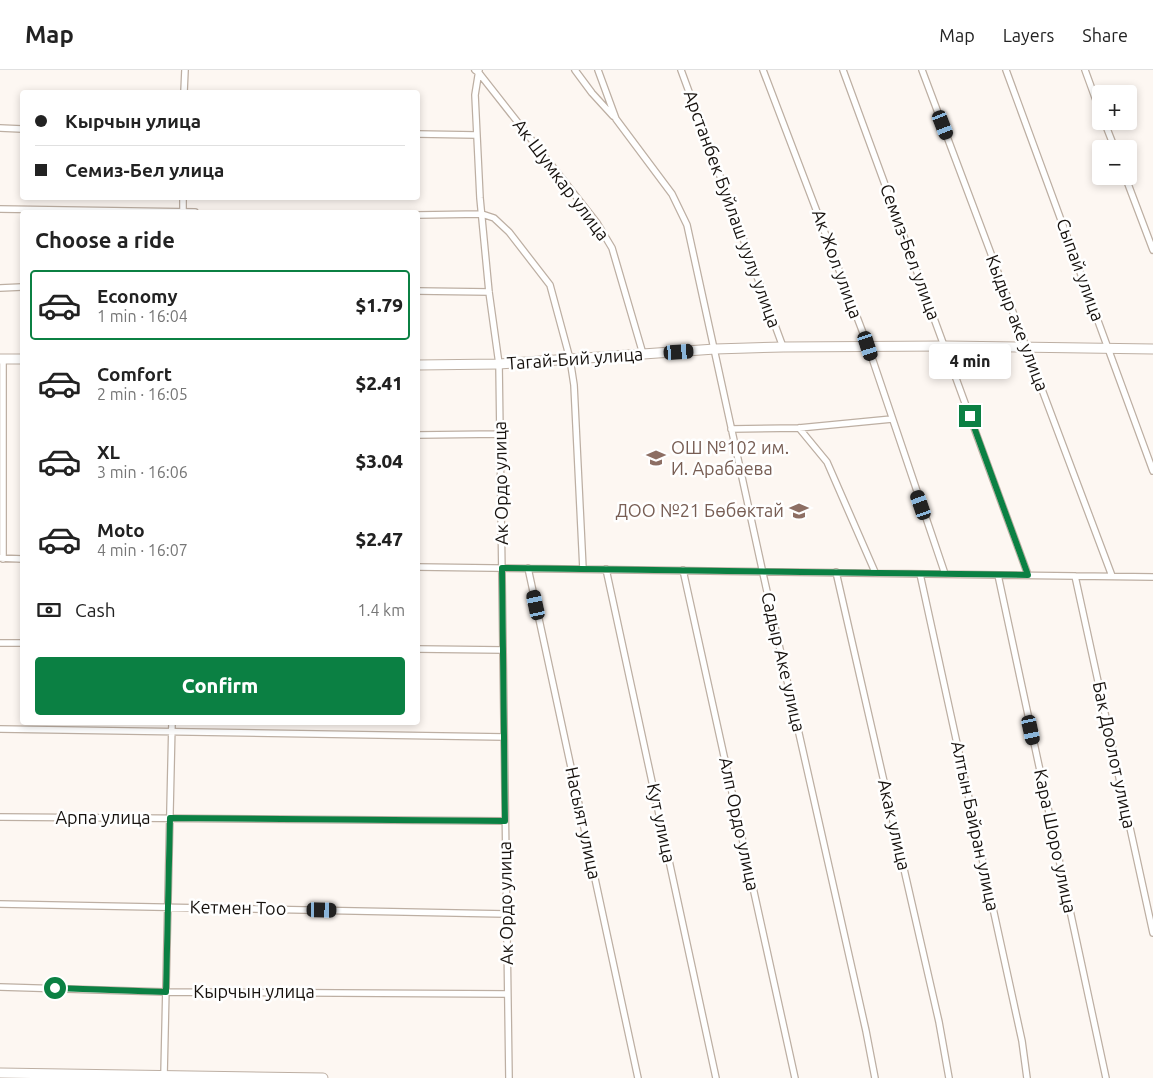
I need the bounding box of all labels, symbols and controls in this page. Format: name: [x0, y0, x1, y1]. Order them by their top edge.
text: Map: [25, 21, 74, 48]
text: Map: [939, 25, 975, 45]
text: Layers: [1003, 25, 1054, 45]
text: Share: [1082, 25, 1128, 45]
map controls: [1092, 85, 1137, 185]
button: +: [1092, 85, 1137, 130]
street label: Арстанбек Буйлаш уулу улица: [681, 87, 785, 330]
car: [930, 108, 955, 142]
text: Кырчын улица: [65, 110, 201, 132]
street label: Ак Шумкар улица: [510, 115, 614, 244]
button: −: [1092, 140, 1137, 185]
text: Семиз-Бел улица: [65, 159, 224, 181]
street label: Семиз-Бел улица: [877, 181, 945, 323]
street label: Ак Жол улица: [809, 206, 867, 321]
street label: Сыпай улица: [1053, 215, 1109, 324]
text: Choose a ride: [35, 227, 175, 252]
street label: Кыдыр аке улица: [983, 252, 1053, 394]
icon: car: [37, 283, 82, 328]
text: Economy: [97, 285, 178, 307]
text: $1.79: [355, 294, 403, 316]
text: 1 min · 16:04: [97, 307, 188, 325]
car: [856, 329, 879, 363]
street label: Тагай-Бий улица: [506, 343, 644, 373]
car: [663, 343, 694, 361]
callout: 4 min: [929, 344, 1011, 378]
text: 4 min: [950, 352, 990, 370]
icon: car: [37, 361, 82, 406]
text: Comfort: [97, 363, 172, 385]
text: $2.41: [355, 372, 403, 394]
text: 2 min · 16:05: [97, 385, 188, 403]
route end: [959, 405, 981, 427]
street label: Ак Ордо улица: [489, 421, 511, 545]
place label: ОШ №102 им. И. Арабаева: [671, 437, 789, 478]
icon: car: [37, 439, 82, 484]
text: XL: [97, 441, 120, 463]
school or university icon: ОШ №102 им. И. Арабаева: [645, 447, 667, 469]
text: $3.04: [355, 450, 403, 472]
text: 3 min · 16:06: [97, 463, 188, 481]
car: [909, 488, 932, 522]
place label: ДОО №21 Бөбөктай: [615, 500, 784, 520]
school or university icon: ДОО №21 Бөбөктай: [788, 500, 810, 522]
icon: car: [37, 517, 82, 562]
text: Moto: [97, 519, 145, 541]
text: $2.47: [355, 528, 403, 550]
text: 4 min · 16:07: [97, 541, 188, 559]
car: [525, 589, 546, 621]
street label: Садыр Аке улица: [758, 590, 810, 734]
icon: cash: [35, 596, 63, 624]
text: Cash: [75, 599, 116, 621]
text: 1.4 km: [357, 601, 405, 619]
button: Confirm: [35, 657, 405, 715]
street label: Бак Доолот улица: [1090, 679, 1140, 830]
car: [1020, 714, 1041, 746]
street label: Алтын Байран улица: [948, 739, 1004, 913]
street label: Алп Ордо улица: [716, 755, 764, 892]
street label: Насыят улица: [562, 765, 606, 881]
street label: Кара Шоро улица: [1031, 767, 1081, 915]
street label: Акак улица: [875, 777, 915, 872]
street label: Кут улица: [644, 781, 680, 864]
street label: Арпа улица: [55, 807, 151, 827]
street label: Ак Ордо улица: [494, 841, 516, 965]
street label: Кетмен Тоо: [190, 896, 286, 918]
car: [306, 902, 337, 918]
route start: [44, 977, 66, 999]
street label: Кырчын улица: [193, 981, 315, 1001]

